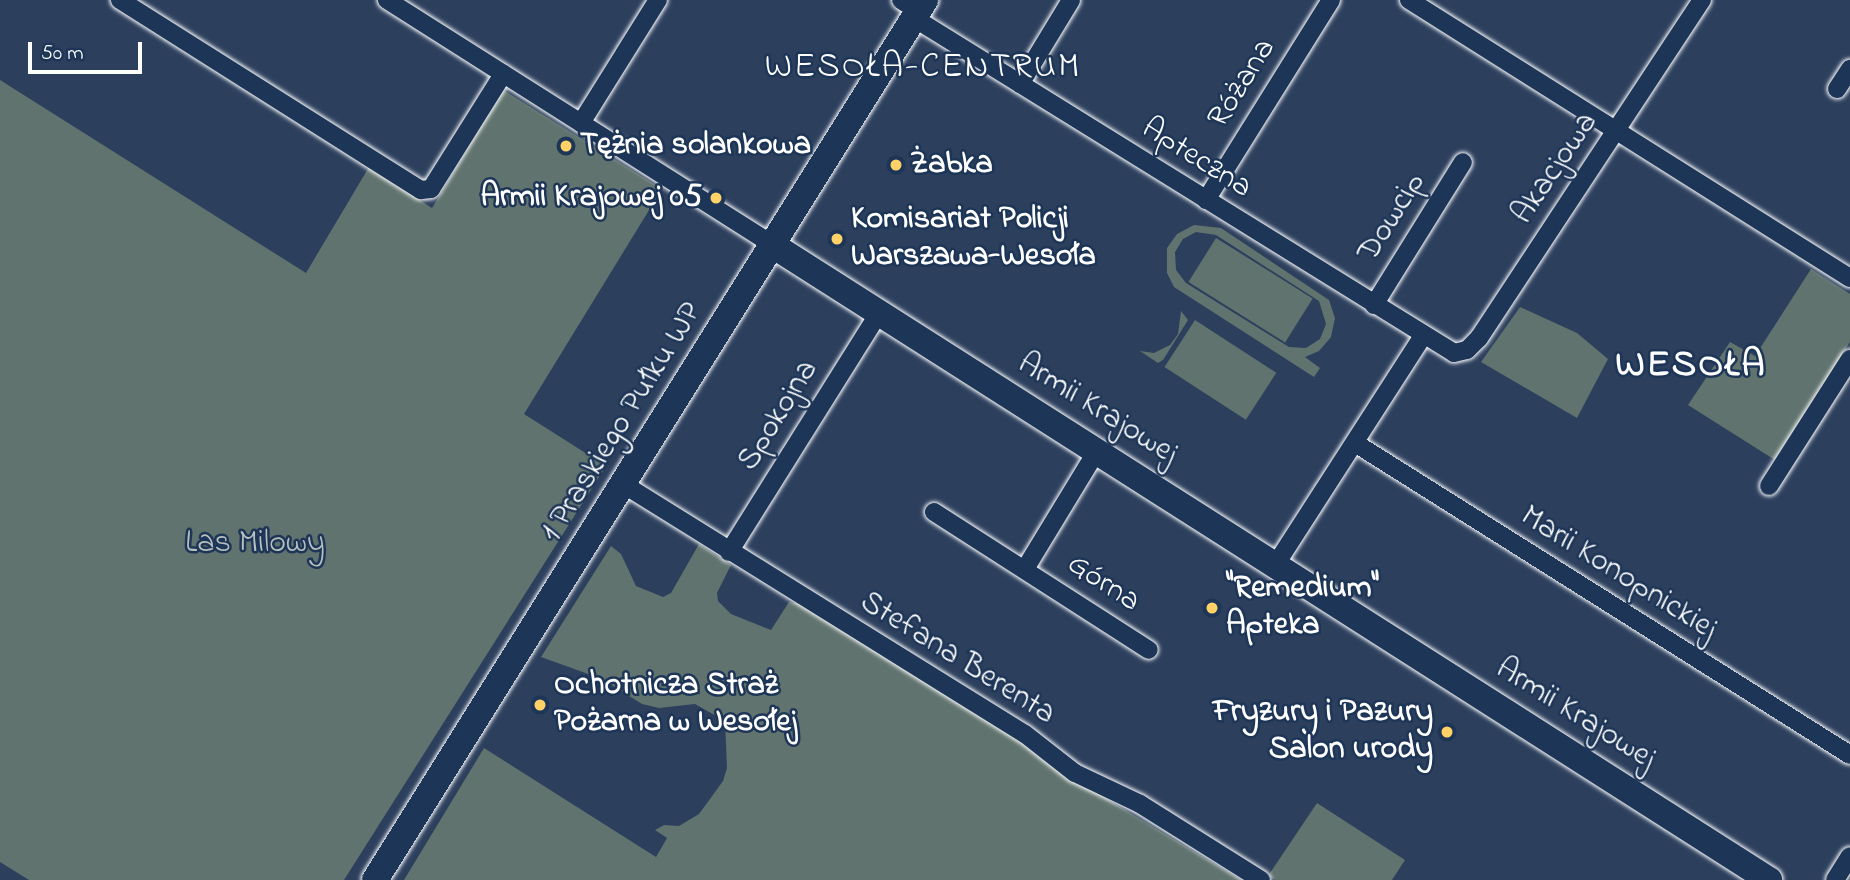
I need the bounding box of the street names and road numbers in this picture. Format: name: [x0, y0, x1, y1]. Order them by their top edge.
street label: Różana: [1201, 32, 1285, 136]
street label: Akacjowa: [1505, 106, 1607, 232]
street label: Apteczna: [1134, 110, 1258, 208]
street label: Dowcip: [1351, 166, 1435, 270]
street label: 1 Praskiego Pułku WP: [534, 296, 712, 550]
street label: Armii Krajowej: [1010, 346, 1184, 474]
street label: Spokojna: [730, 354, 828, 478]
street label: Marii Konopnickiej: [1513, 498, 1723, 650]
street label: Górna: [1059, 546, 1147, 622]
street label: Stefana Berenta: [852, 584, 1062, 734]
street label: Armii Krajowej: [1488, 651, 1662, 779]

